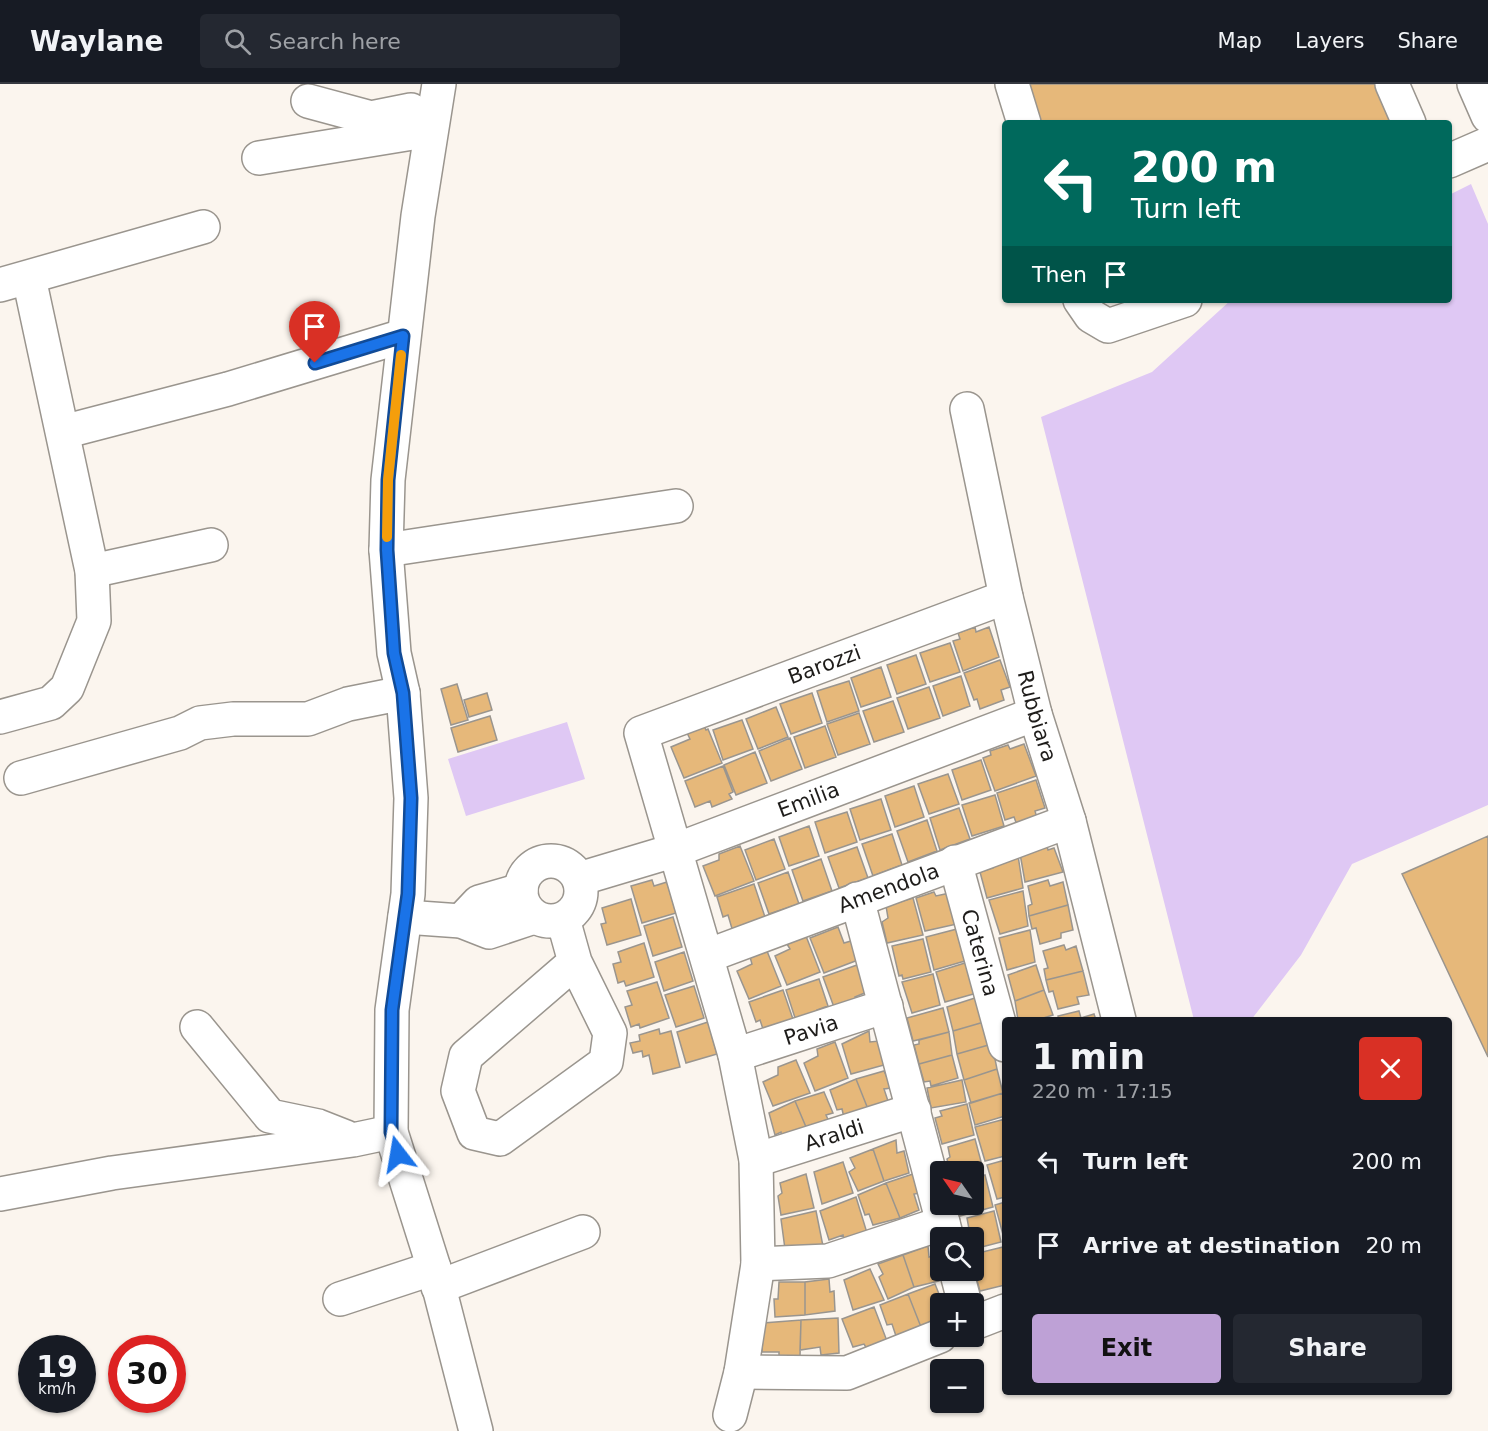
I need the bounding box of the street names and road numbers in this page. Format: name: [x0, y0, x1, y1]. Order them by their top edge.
street label: Barozzi: [785, 640, 864, 689]
street label: Rubbiara: [1013, 668, 1061, 765]
street label: Emilia: [774, 777, 843, 822]
street label: Amendola: [835, 858, 943, 918]
street label: Caterina: [956, 906, 1003, 999]
street label: Pavia: [781, 1010, 841, 1050]
street label: Araldi: [802, 1115, 867, 1156]

